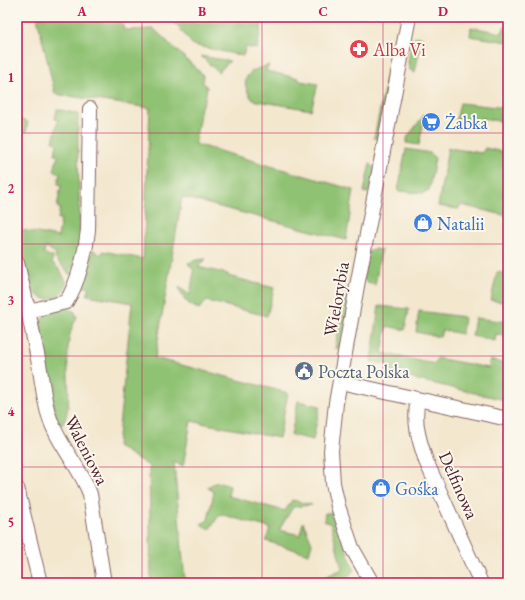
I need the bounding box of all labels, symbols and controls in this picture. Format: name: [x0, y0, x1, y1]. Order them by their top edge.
text: A: [76, 3, 87, 20]
text: B: [198, 3, 206, 20]
text: C: [318, 3, 328, 20]
text: D: [438, 3, 448, 20]
pharmacy icon: Alba Vi: [348, 38, 370, 60]
place label: Alba Vi: [372, 38, 426, 61]
text: 1: [8, 69, 15, 86]
supermarket icon: Żabka: [420, 111, 442, 133]
place label: Żabka: [445, 111, 488, 134]
text: 2: [8, 180, 15, 197]
shop icon: Natalii: [412, 212, 434, 234]
place label: Natalii: [437, 212, 485, 235]
street label: Wielorybia: [318, 259, 354, 338]
text: 3: [8, 292, 15, 309]
public building icon: Poczta Polska: [293, 360, 315, 382]
place label: Poczta Polska: [318, 360, 410, 383]
text: 4: [8, 403, 15, 420]
street label: Waleniowa: [60, 411, 115, 489]
street label: Delfinowa: [434, 448, 484, 523]
shop icon: Gośka: [370, 477, 392, 499]
place label: Gośka: [395, 477, 439, 500]
text: 5: [8, 514, 14, 531]

